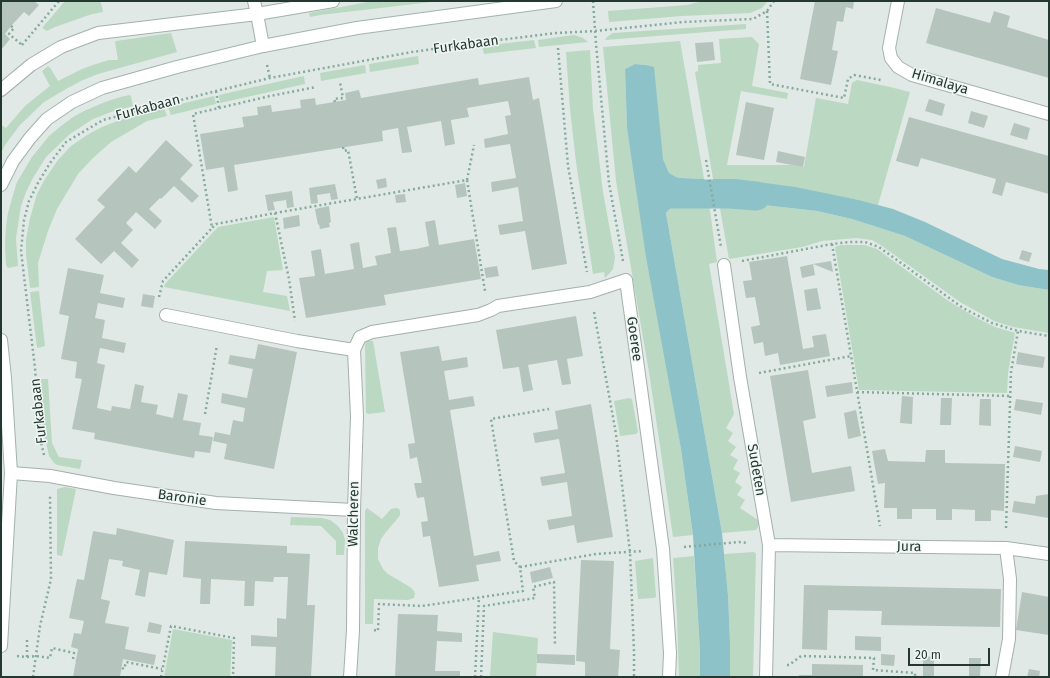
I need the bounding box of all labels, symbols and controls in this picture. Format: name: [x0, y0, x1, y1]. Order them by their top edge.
street label: Furkabaan: [432, 32, 500, 58]
street label: Himalaya: [909, 65, 971, 99]
street label: Furkabaan: [114, 91, 182, 125]
street label: Goeree: [623, 316, 645, 362]
street label: Furkabaan: [27, 377, 51, 445]
street label: Sudeten: [743, 443, 769, 497]
street label: Walcheren: [345, 481, 363, 547]
street label: Baronie: [157, 486, 207, 510]
street label: Jura: [896, 538, 922, 556]
scale bar: [910, 640, 992, 666]
text: 20 m: [915, 648, 941, 662]

